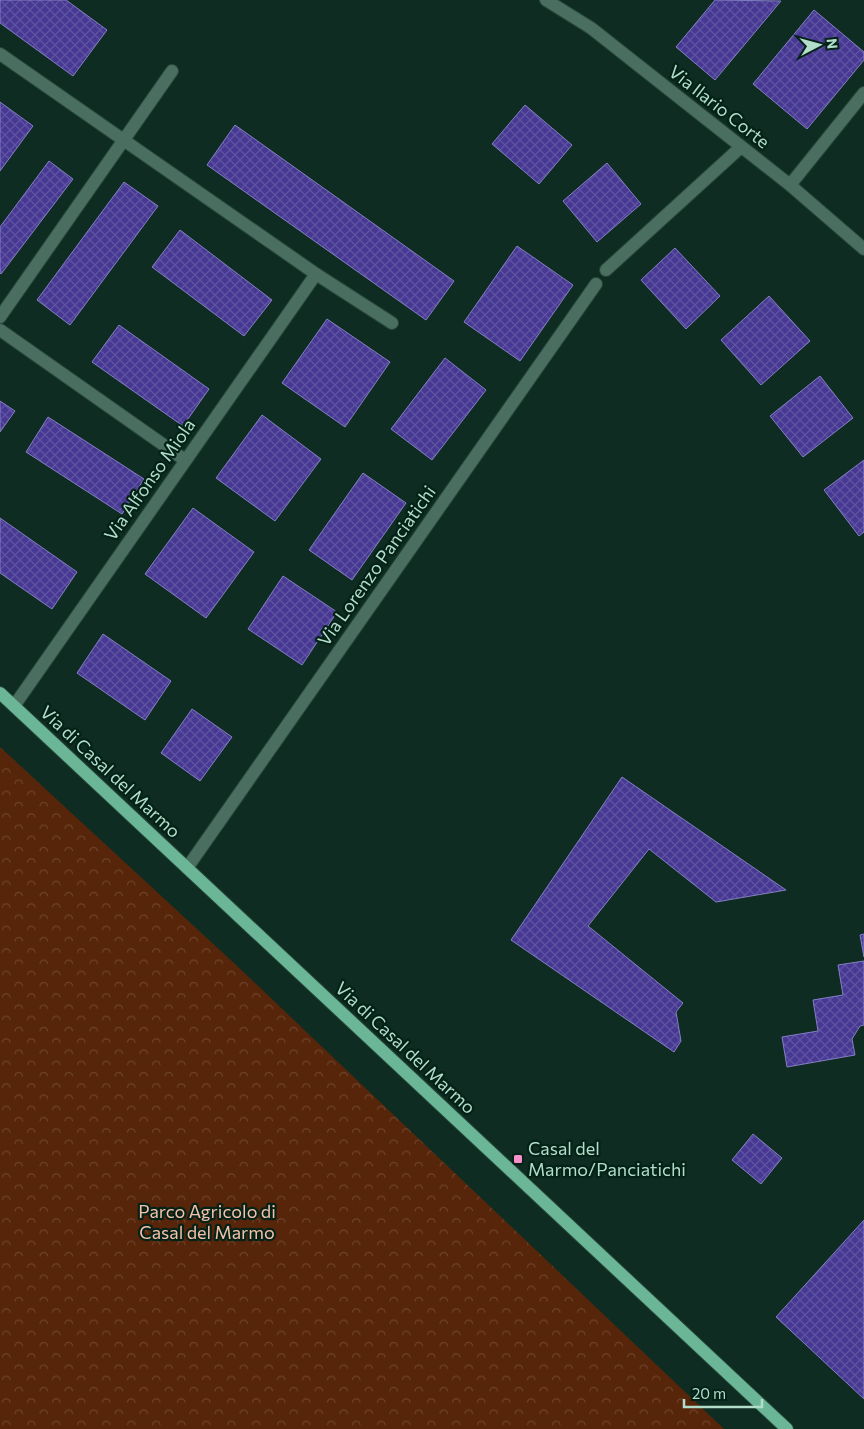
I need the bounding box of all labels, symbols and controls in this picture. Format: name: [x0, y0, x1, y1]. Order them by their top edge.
north arrow: [794, 20, 844, 70]
text: N: [823, 37, 841, 50]
street label: Via Ilario Corte: [665, 60, 774, 152]
street label: Via Alfonso Miola: [99, 414, 199, 545]
street label: Via Lorenzo Panciatichi: [313, 481, 440, 650]
street label: Via di Casal del Marmo: [36, 701, 185, 842]
street label: Via di Casal del Marmo: [331, 977, 480, 1118]
place label: Casal del Marmo/Panciatichi: [528, 1137, 686, 1180]
marker: Casal del Marmo/Panciatichi: [512, 1153, 524, 1165]
park label: Parco Agricolo di Casal del Marmo: [138, 1200, 276, 1243]
scale bar: [684, 1376, 762, 1408]
text: 20 m: [692, 1384, 726, 1402]

